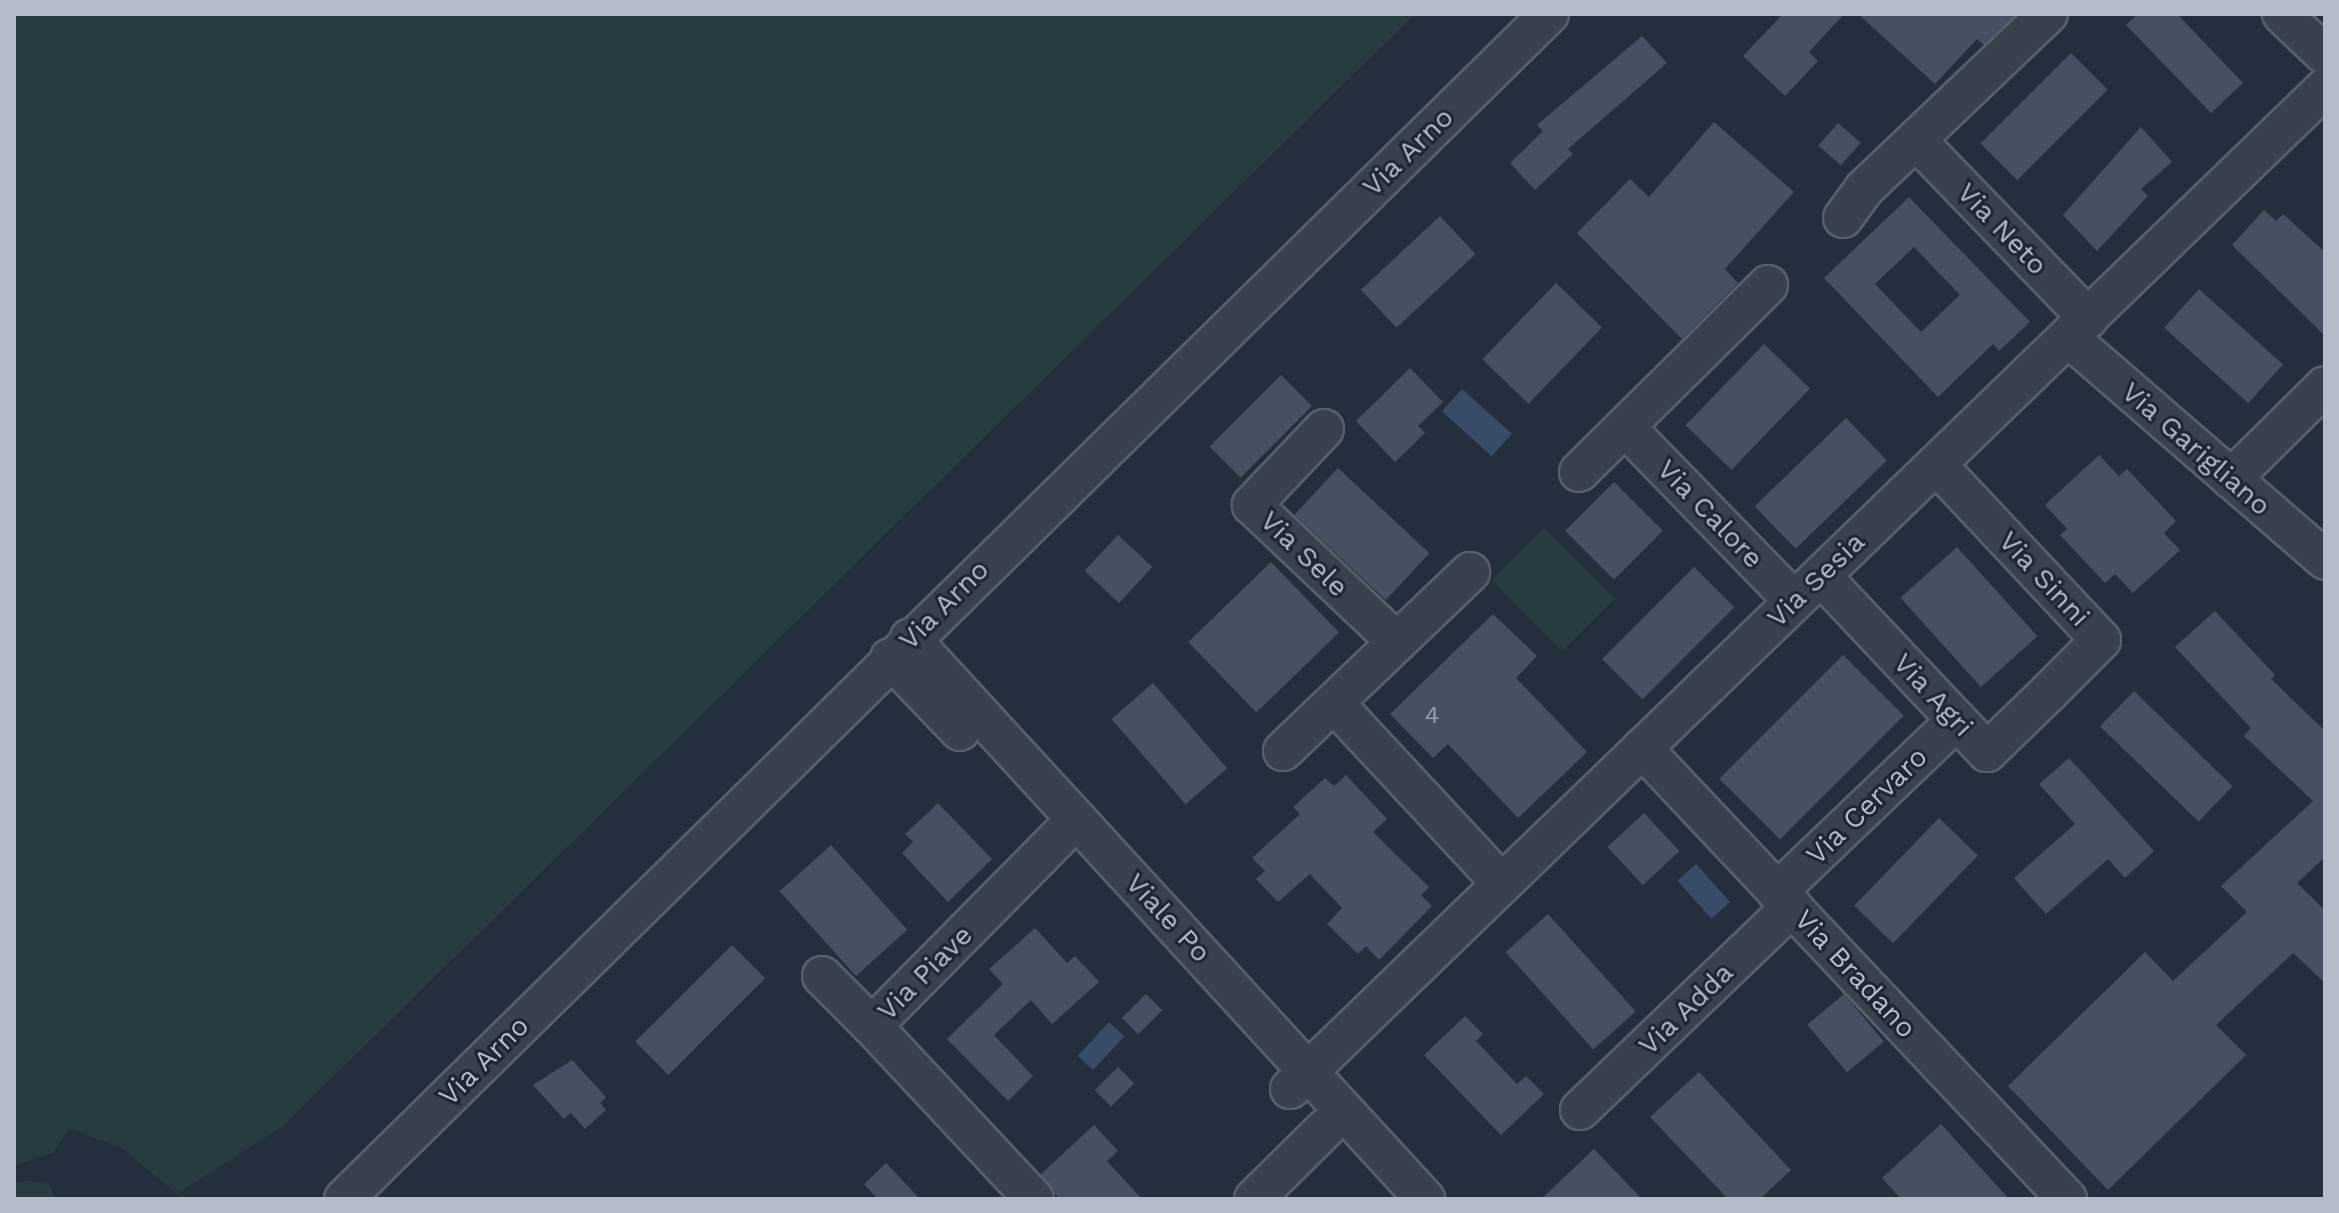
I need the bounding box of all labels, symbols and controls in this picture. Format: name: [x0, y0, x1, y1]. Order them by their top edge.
street label: Via Arno: [1355, 100, 1461, 204]
street label: Via Neto: [1950, 176, 2054, 282]
street label: Via Garigliano: [2114, 375, 2278, 523]
street label: Via Calore: [1650, 452, 1770, 576]
street label: Via Sele: [1253, 504, 1355, 604]
street label: Via Sinni: [1991, 524, 2097, 634]
street label: Via Sesia: [1760, 525, 1872, 635]
street label: Via Arno: [891, 552, 997, 658]
street label: Via Agri: [1886, 646, 1980, 744]
house number: 4: [1425, 702, 1439, 730]
street label: Via Cervaro: [1799, 740, 1935, 872]
street label: Viale Po: [1118, 867, 1218, 969]
street label: Via Bradano: [1787, 903, 1923, 1045]
street label: Via Piave: [870, 918, 980, 1028]
street label: Via Adda: [1631, 955, 1741, 1063]
street label: Via Arno: [431, 1008, 537, 1114]

